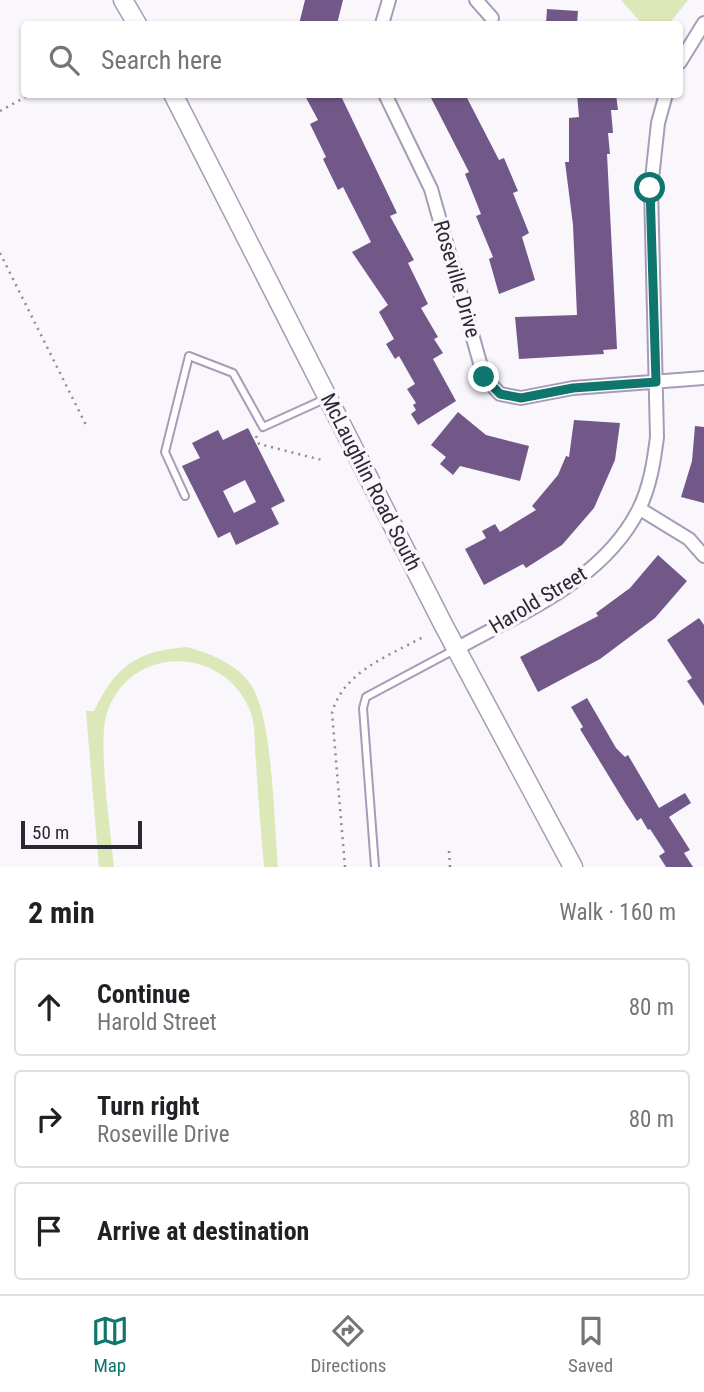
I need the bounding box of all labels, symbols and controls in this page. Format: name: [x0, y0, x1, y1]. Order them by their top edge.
search box: [21, 21, 683, 98]
icon: search: [45, 41, 83, 79]
text: Search here: [101, 45, 222, 75]
route start: [634, 172, 665, 203]
street label: Roseville Drive: [429, 218, 485, 341]
route end: [468, 361, 499, 392]
street label: McLaughlin Road South: [316, 389, 426, 575]
street label: Harold Street: [485, 562, 591, 638]
scale bar: [21, 818, 142, 850]
text: 50 m: [32, 821, 69, 844]
text: 2 min: [28, 895, 95, 930]
text: Walk · 160 m: [559, 899, 676, 926]
text: Continue: [97, 979, 190, 1009]
icon: ahead: [30, 988, 68, 1026]
text: 80 m: [629, 994, 674, 1021]
text: Harold Street: [97, 1009, 216, 1036]
text: Turn right: [97, 1091, 199, 1121]
icon: right: [30, 1100, 68, 1138]
text: 80 m: [629, 1106, 674, 1133]
text: Roseville Drive: [97, 1121, 230, 1148]
icon: arrive: [30, 1212, 68, 1250]
text: Arrive at destination: [97, 1216, 309, 1246]
tab: Map: [91, 1312, 129, 1377]
tab: Directions: [310, 1312, 386, 1377]
tab: Saved: [568, 1312, 613, 1377]

